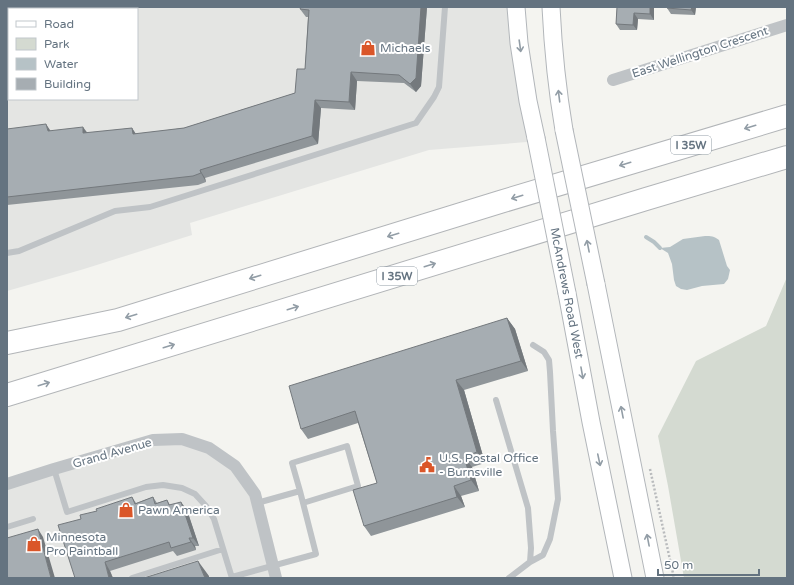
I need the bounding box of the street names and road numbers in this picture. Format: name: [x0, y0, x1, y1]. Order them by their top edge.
street label: East Wellington Crescent: [630, 23, 770, 81]
road number: I 35W: [671, 136, 711, 154]
street label: McAndrews Road West: [547, 226, 587, 360]
road number: I 35W: [377, 267, 417, 285]
street label: Grand Avenue: [71, 435, 153, 471]

